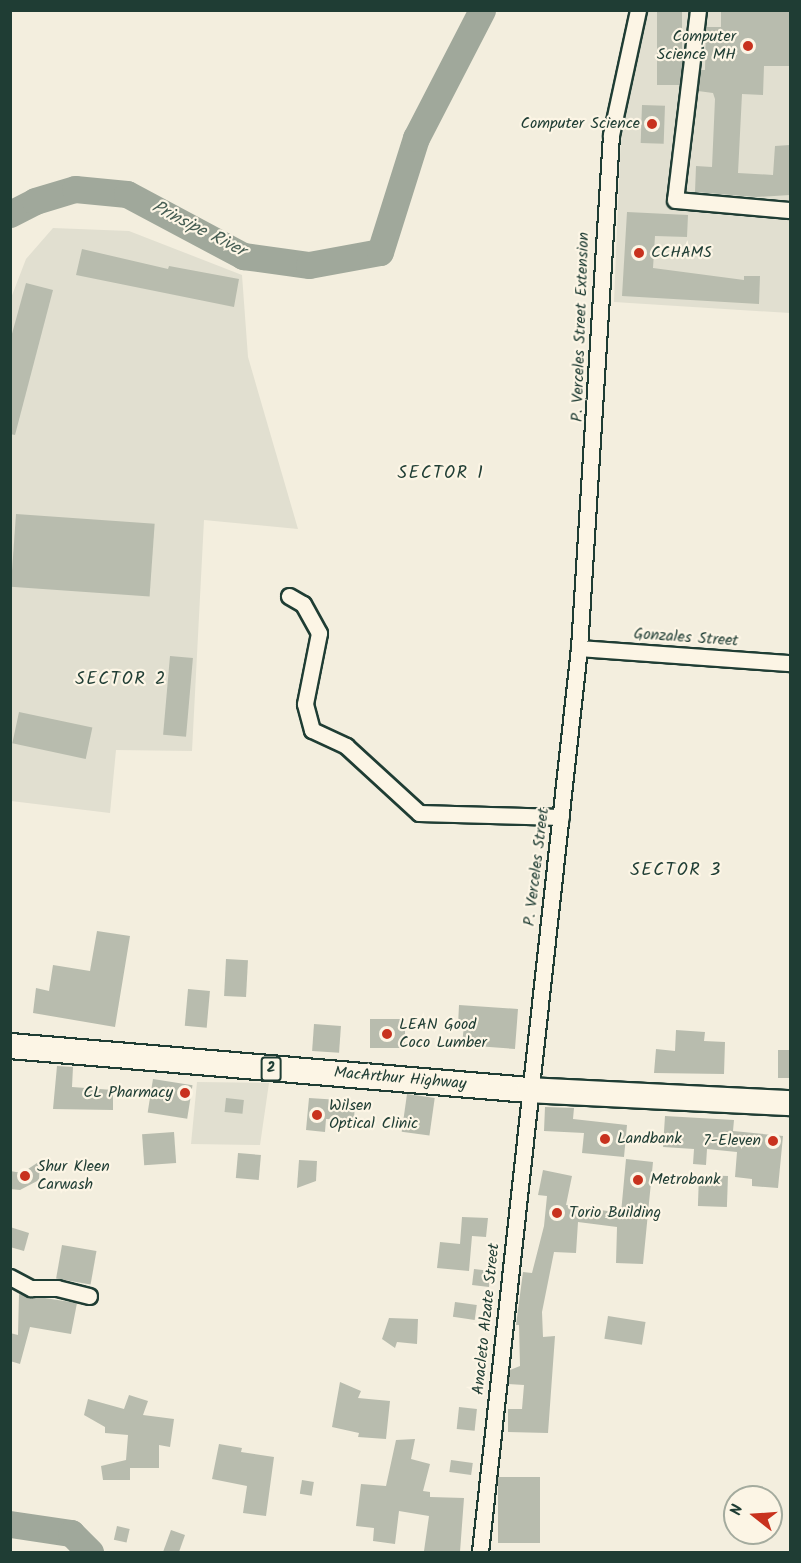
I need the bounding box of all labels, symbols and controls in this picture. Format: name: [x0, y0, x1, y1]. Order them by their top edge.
place label: Computer Science MH: [657, 27, 736, 65]
marker: Computer Science MH: [741, 39, 755, 53]
place label: Computer Science: [521, 114, 640, 134]
marker: Computer Science: [645, 117, 659, 131]
water label: Prinsipe River: [148, 197, 248, 263]
street label: P. Verceles Street Extension: [568, 232, 594, 422]
place label: CCHAMS: [651, 243, 712, 263]
marker: CCHAMS: [632, 246, 646, 260]
district label: SECTOR 1: [398, 463, 484, 485]
street label: Gonzales Street: [633, 625, 739, 651]
district label: SECTOR 2: [75, 669, 167, 691]
street label: P. Verceles Street: [520, 807, 554, 927]
district label: SECTOR 3: [630, 860, 722, 882]
place label: LEAN Good Coco Lumber: [399, 1015, 487, 1053]
marker: LEAN Good Coco Lumber: [380, 1027, 394, 1041]
road number: 2: [260, 1057, 282, 1081]
street label: MacArthur Highway: [333, 1064, 467, 1094]
place label: CL Pharmacy: [83, 1083, 173, 1103]
marker: CL Pharmacy: [178, 1086, 192, 1100]
place label: Wilsen Optical Clinic: [329, 1096, 418, 1134]
marker: Wilsen Optical Clinic: [310, 1108, 324, 1122]
place label: Landbank: [617, 1129, 682, 1149]
place label: 7-Eleven: [703, 1131, 761, 1151]
marker: Landbank: [598, 1132, 612, 1146]
marker: 7-Eleven: [766, 1134, 780, 1148]
place label: Shur Kleen Carwash: [37, 1157, 110, 1195]
marker: Shur Kleen Carwash: [18, 1169, 32, 1183]
place label: Metrobank: [650, 1170, 720, 1190]
marker: Metrobank: [631, 1173, 645, 1187]
place label: Torio Building: [569, 1203, 661, 1223]
marker: Torio Building: [550, 1206, 564, 1220]
street label: Anacleto Alzate Street: [469, 1242, 505, 1396]
north arrow: [723, 1485, 783, 1545]
text: N: [724, 1502, 751, 1519]

